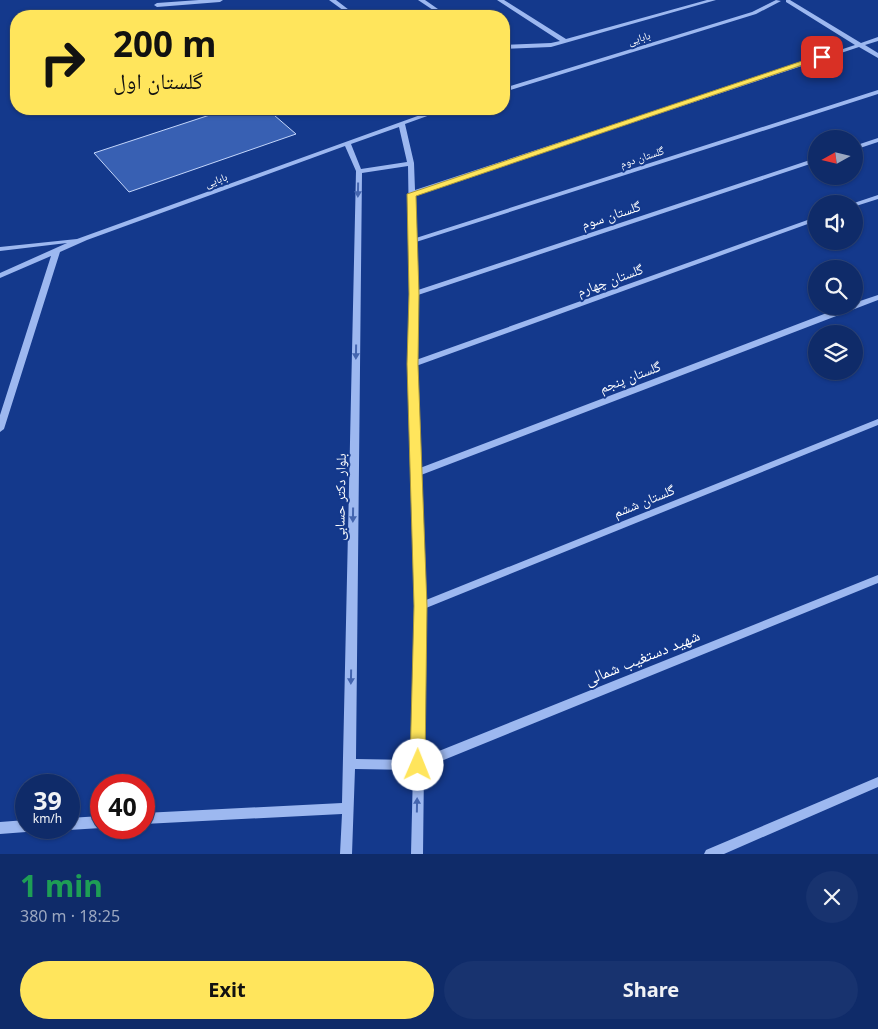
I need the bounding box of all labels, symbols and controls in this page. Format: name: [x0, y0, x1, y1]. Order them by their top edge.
text: 200 m: [113, 20, 216, 67]
street label: بابایی: [626, 27, 652, 48]
icon: right: [30, 30, 95, 95]
pin: [801, 36, 843, 78]
icon: arrive: [808, 43, 836, 71]
text: گلستان اول: [113, 65, 203, 95]
north arrow: [808, 130, 862, 185]
map controls: [808, 130, 863, 380]
street label: گلستان دوم: [618, 142, 666, 171]
street label: بابایی: [202, 169, 229, 191]
one-way arrow: [354, 182, 362, 198]
button: sound: [808, 195, 863, 250]
street label: گلستان سوم: [579, 196, 644, 234]
street label: گلستان چهارم: [574, 259, 646, 301]
button: search: [808, 260, 863, 315]
button: layers: [808, 325, 863, 380]
one-way arrow: [352, 345, 360, 361]
street label: گلستان پنجم: [596, 356, 664, 398]
street label: بلوار دکتر حسابی: [329, 453, 350, 541]
street label: گلستان ششم: [610, 480, 678, 522]
one-way arrow: [349, 507, 357, 523]
street label: شهید دستغیب شمالی: [581, 624, 703, 690]
one-way arrow: [347, 670, 355, 686]
position arrow: [391, 738, 443, 790]
speed limit sign: 40: [90, 774, 155, 839]
text: 39: [33, 783, 62, 817]
one-way arrow: [414, 797, 422, 813]
text: km/h: [33, 810, 62, 827]
text: 1 min: [20, 865, 103, 906]
button: close: [806, 871, 858, 923]
text: 380 m · 18:25: [20, 905, 120, 927]
button: Exit: [20, 961, 434, 1019]
button: Share: [444, 961, 858, 1019]

